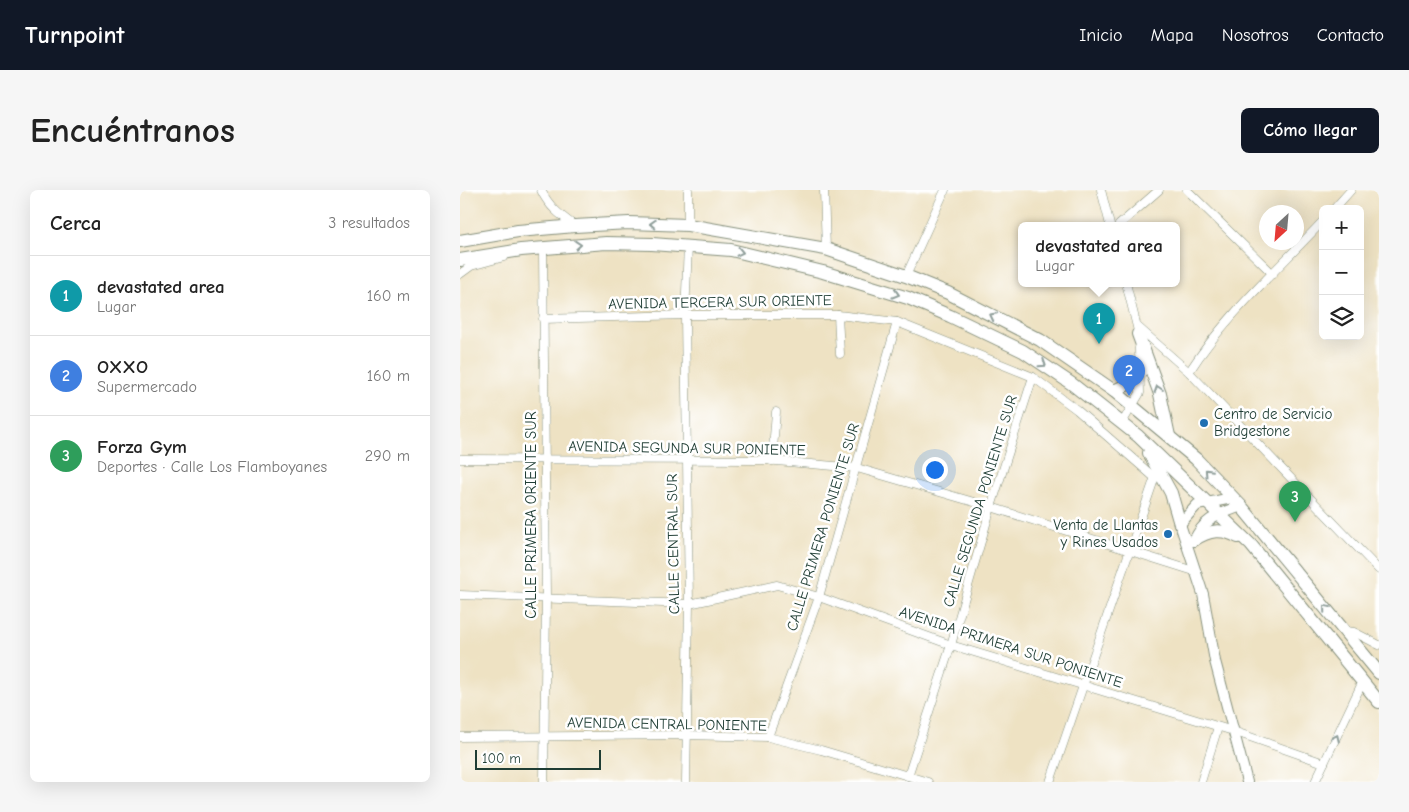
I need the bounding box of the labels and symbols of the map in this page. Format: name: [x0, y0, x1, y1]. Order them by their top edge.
north arrow: [1259, 205, 1304, 250]
one-way arrow: [649, 218, 657, 229]
one-way arrow: [574, 240, 582, 251]
one-way arrow: [735, 246, 744, 257]
one-way arrow: [892, 289, 900, 299]
street label: AVENIDA TERCERA SUR ORIENTE: [608, 291, 832, 313]
pin: 1: [1083, 303, 1115, 344]
one-way arrow: [989, 312, 998, 322]
pin: 2: [1113, 355, 1145, 396]
one-way arrow: [1037, 358, 1046, 367]
one-way arrow: [1154, 385, 1164, 394]
street label: CALLE SEGUNDA PONIENTE SUR: [939, 393, 1021, 609]
place label: Centro de Servicio Bridgestone: [1214, 405, 1332, 440]
street label: CALLE PRIMERA ORIENTE SUR: [522, 411, 540, 619]
marker: Centro de Servicio Bridgestone: [1198, 417, 1210, 429]
street label: CALLE PRIMERA PONIENTE SUR: [783, 421, 863, 633]
street label: AVENIDA SEGUNDA SUR PONIENTE: [568, 437, 806, 459]
your location: [922, 457, 948, 483]
one-way arrow: [1205, 469, 1214, 478]
street label: CALLE CENTRAL SUR: [663, 473, 683, 614]
pin: 3: [1279, 481, 1311, 522]
place label: Venta de Llantas y Rines Usados: [1053, 516, 1158, 551]
marker: Venta de Llantas y Rines Usados: [1162, 528, 1174, 540]
street label: AVENIDA PRIMERA SUR PONIENTE: [897, 602, 1125, 692]
one-way arrow: [1323, 605, 1331, 614]
street label: AVENIDA CENTRAL PONIENTE: [567, 713, 767, 735]
one-way arrow: [1330, 734, 1340, 743]
scale bar: [475, 747, 601, 770]

